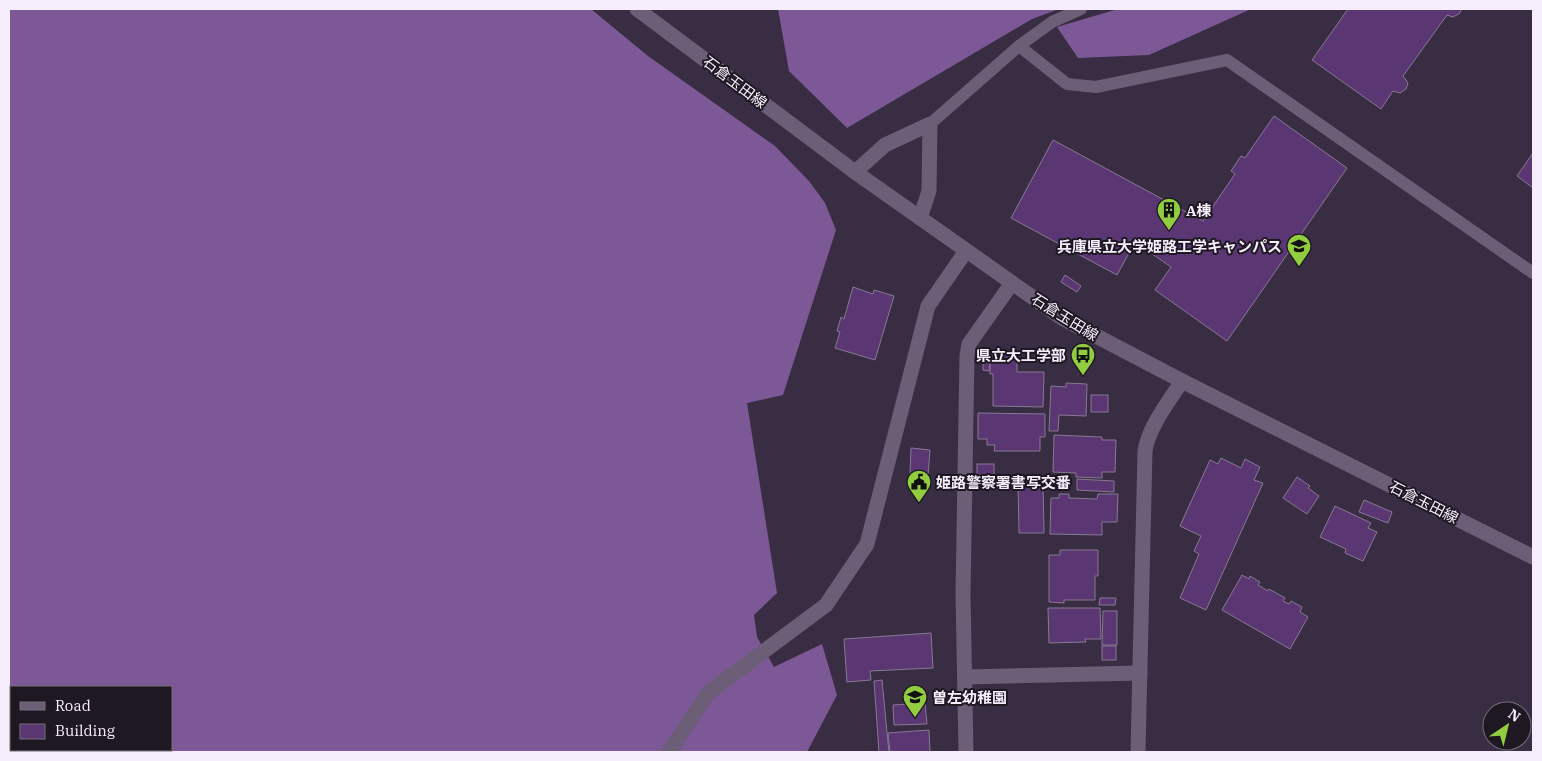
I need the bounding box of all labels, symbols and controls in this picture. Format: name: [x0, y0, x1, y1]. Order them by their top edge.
street label: 石倉玉田線: [699, 52, 771, 112]
building icon: A棟: [1156, 197, 1182, 231]
place label: A棟: [1186, 201, 1212, 220]
school or university icon: 兵庫県立大学姫路工学キャンパス: [1286, 233, 1312, 267]
place label: 兵庫県立大学姫路工学キャンパス: [1057, 237, 1282, 256]
street label: 石倉玉田線: [1028, 289, 1102, 345]
bus stop icon: 県立大工学部: [1070, 342, 1096, 376]
place label: 県立大工学部: [976, 346, 1066, 365]
public building icon: 姫路警察署書写交番: [906, 469, 932, 503]
place label: 姫路警察署書写交番: [936, 473, 1071, 492]
street label: 石倉玉田線: [1386, 477, 1462, 527]
school or university icon: 曽左幼稚園: [902, 684, 928, 718]
legend: [10, 686, 172, 751]
place label: 曽左幼稚園: [932, 688, 1007, 707]
text: Road: [55, 696, 91, 715]
north arrow: [1482, 701, 1532, 751]
text: N: [1505, 705, 1524, 726]
text: Building: [55, 721, 115, 740]

